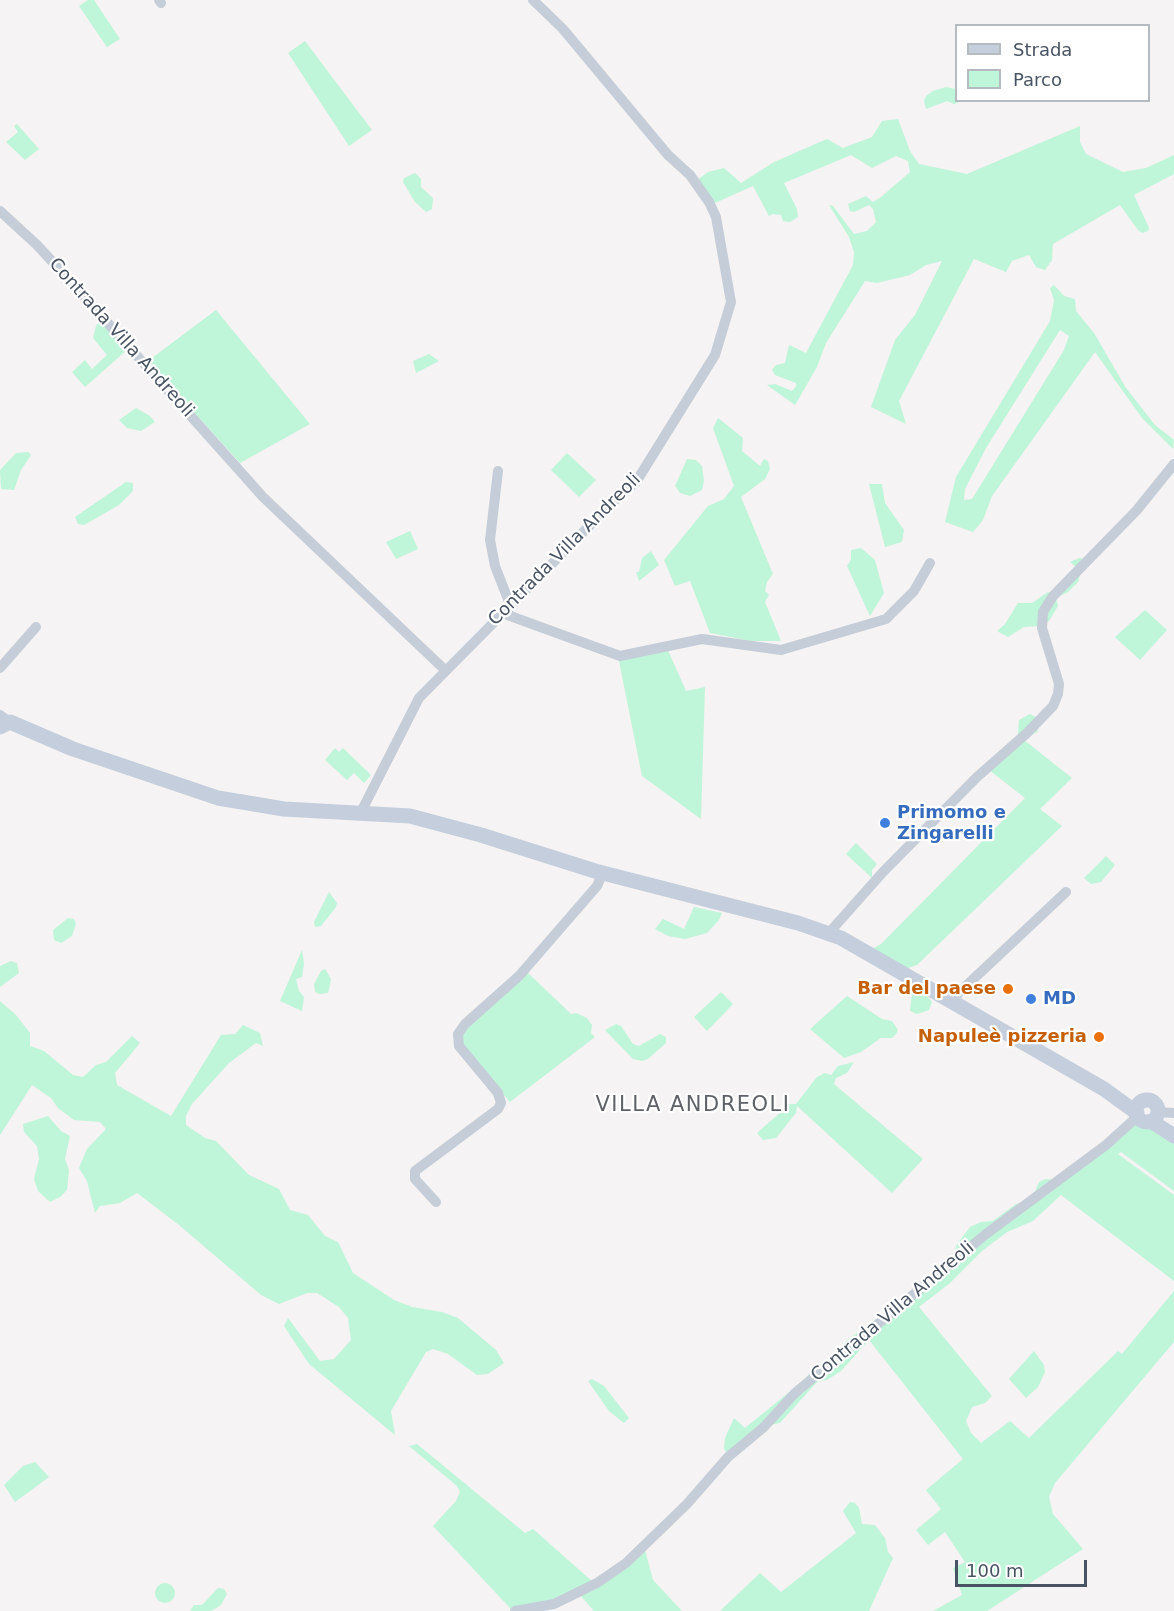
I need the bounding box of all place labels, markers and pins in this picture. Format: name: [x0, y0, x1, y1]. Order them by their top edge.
place label: Primomo e Zingarelli: [897, 802, 1006, 844]
marker: Primomo e Zingarelli: [878, 816, 892, 830]
place label: Bar del paese: [857, 978, 996, 1000]
marker: Bar del paese: [1001, 982, 1015, 996]
place label: MD: [1043, 988, 1076, 1010]
marker: MD: [1024, 992, 1038, 1006]
place label: Napuleè pizzeria: [918, 1026, 1087, 1048]
marker: Napuleè pizzeria: [1092, 1030, 1106, 1044]

